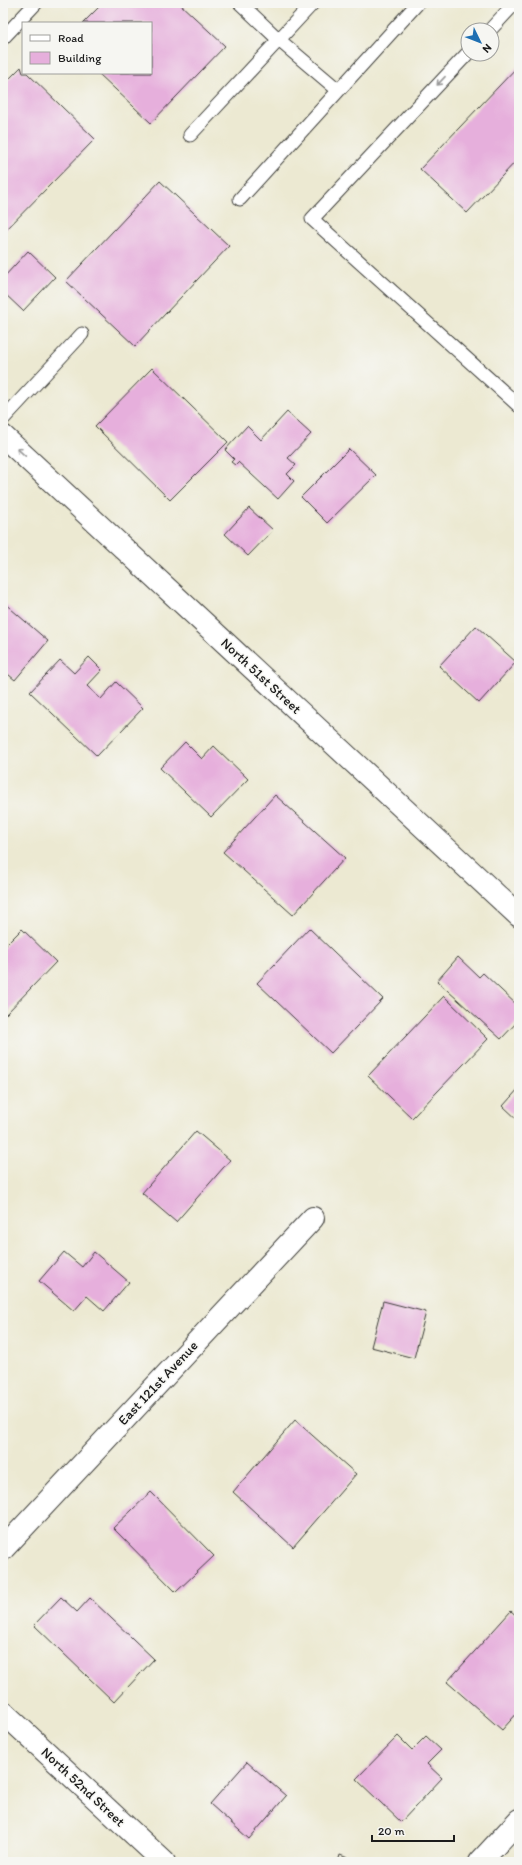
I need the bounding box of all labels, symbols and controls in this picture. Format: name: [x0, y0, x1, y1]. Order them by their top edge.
legend: [22, 22, 152, 74]
north arrow: [460, 22, 500, 62]
text: Road: [58, 31, 84, 45]
text: N: [480, 41, 494, 56]
text: Building: [58, 51, 102, 65]
one-way arrow: [436, 76, 446, 86]
one-way arrow: [16, 448, 26, 457]
street label: North 51st Street: [217, 634, 305, 718]
street label: East 121st Avenue: [115, 1337, 202, 1429]
street label: North 52nd Street: [38, 1744, 128, 1830]
scale bar: [372, 1817, 454, 1843]
text: 20 m: [378, 1824, 405, 1838]

